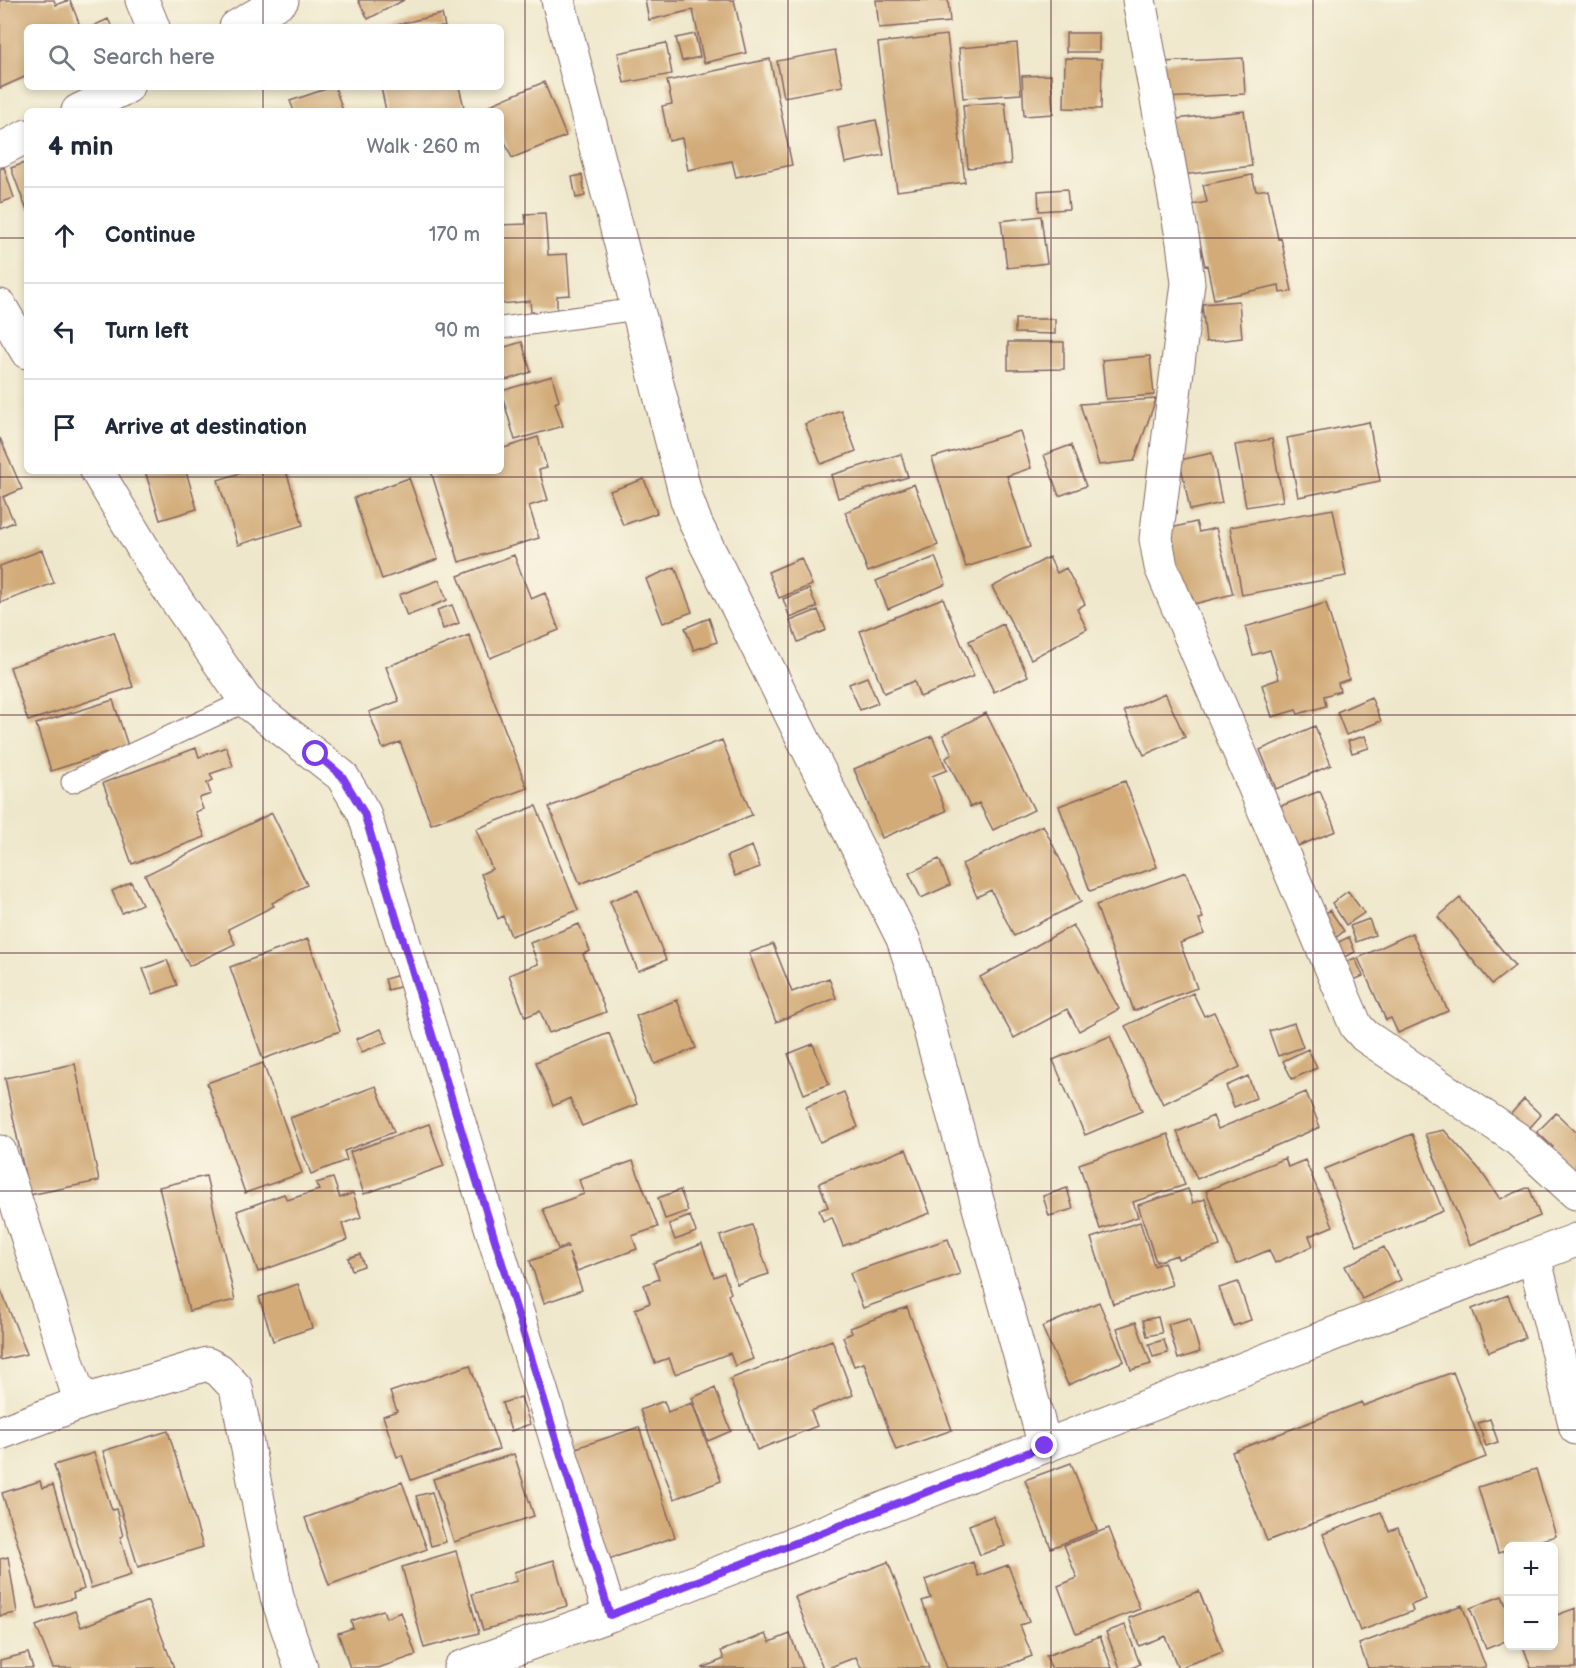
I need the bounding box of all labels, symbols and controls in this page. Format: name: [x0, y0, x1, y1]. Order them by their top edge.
search box: [24, 24, 504, 90]
icon: search: [45, 41, 78, 74]
text: Search here: [93, 44, 215, 71]
text: 4 min: [48, 132, 113, 163]
text: Walk · 260 m: [367, 135, 480, 159]
icon: ahead: [48, 219, 81, 252]
text: Continue: [105, 222, 195, 249]
text: 170 m: [429, 223, 480, 247]
icon: left: [48, 315, 81, 348]
text: Turn left: [105, 318, 189, 345]
text: 90 m: [435, 319, 480, 343]
icon: arrive: [48, 411, 81, 444]
text: Arrive at destination: [105, 414, 307, 441]
route start: [302, 740, 328, 766]
route end: [1031, 1432, 1057, 1458]
map controls: [1504, 1542, 1558, 1650]
button: +: [1504, 1542, 1558, 1596]
button: −: [1504, 1596, 1558, 1650]

